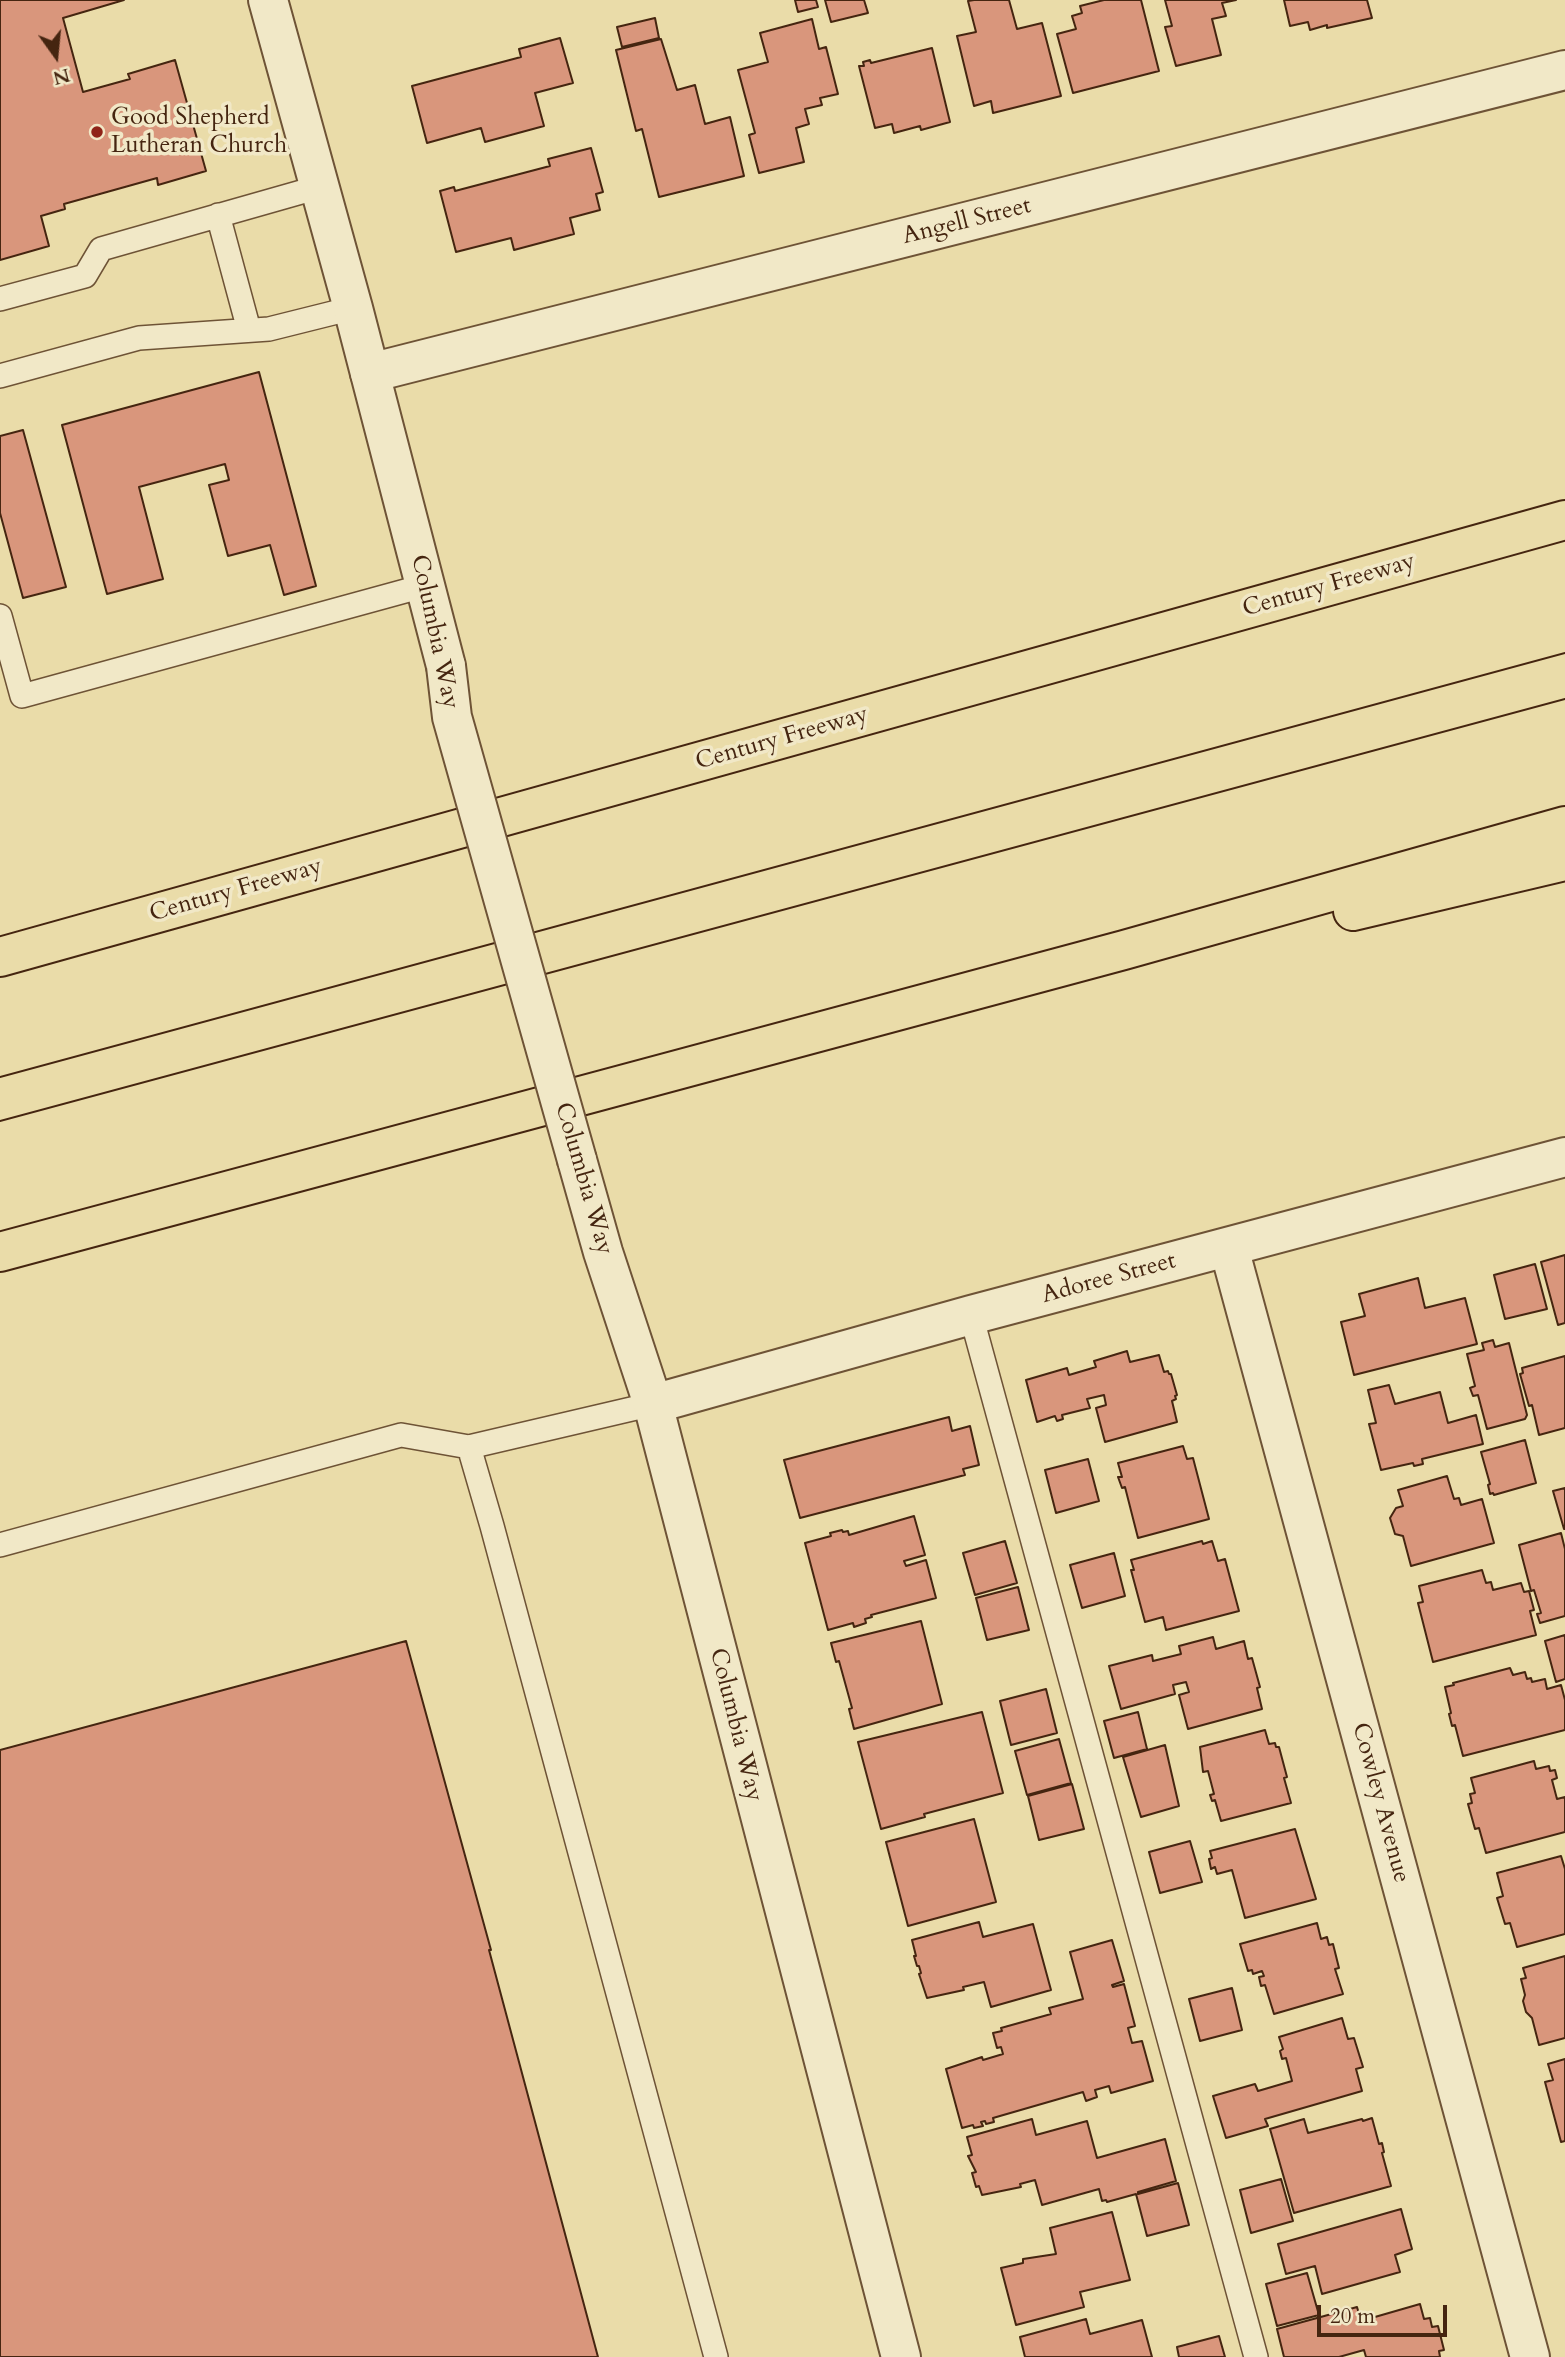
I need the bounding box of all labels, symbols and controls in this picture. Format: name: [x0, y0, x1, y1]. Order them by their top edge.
north arrow: [21, 21, 91, 91]
text: N: [50, 62, 73, 91]
place label: Good Shepherd Lutheran Church: [111, 104, 287, 160]
marker: Good Shepherd Lutheran Church: [89, 124, 105, 140]
street label: Angell Street: [900, 192, 1034, 252]
street label: Century Freeway: [1239, 548, 1419, 624]
street label: Columbia Way: [404, 552, 464, 712]
street label: Century Freeway: [692, 701, 872, 777]
street label: Century Freeway: [146, 853, 326, 929]
street label: Columbia Way: [548, 1100, 618, 1258]
street label: Adoree Street: [1039, 1247, 1179, 1311]
street label: Columbia Way: [702, 1645, 768, 1805]
street label: Cowley Avenue: [1345, 1720, 1415, 1886]
scale bar: [1320, 2290, 1450, 2334]
text: 20 m: [1330, 2302, 1375, 2331]

